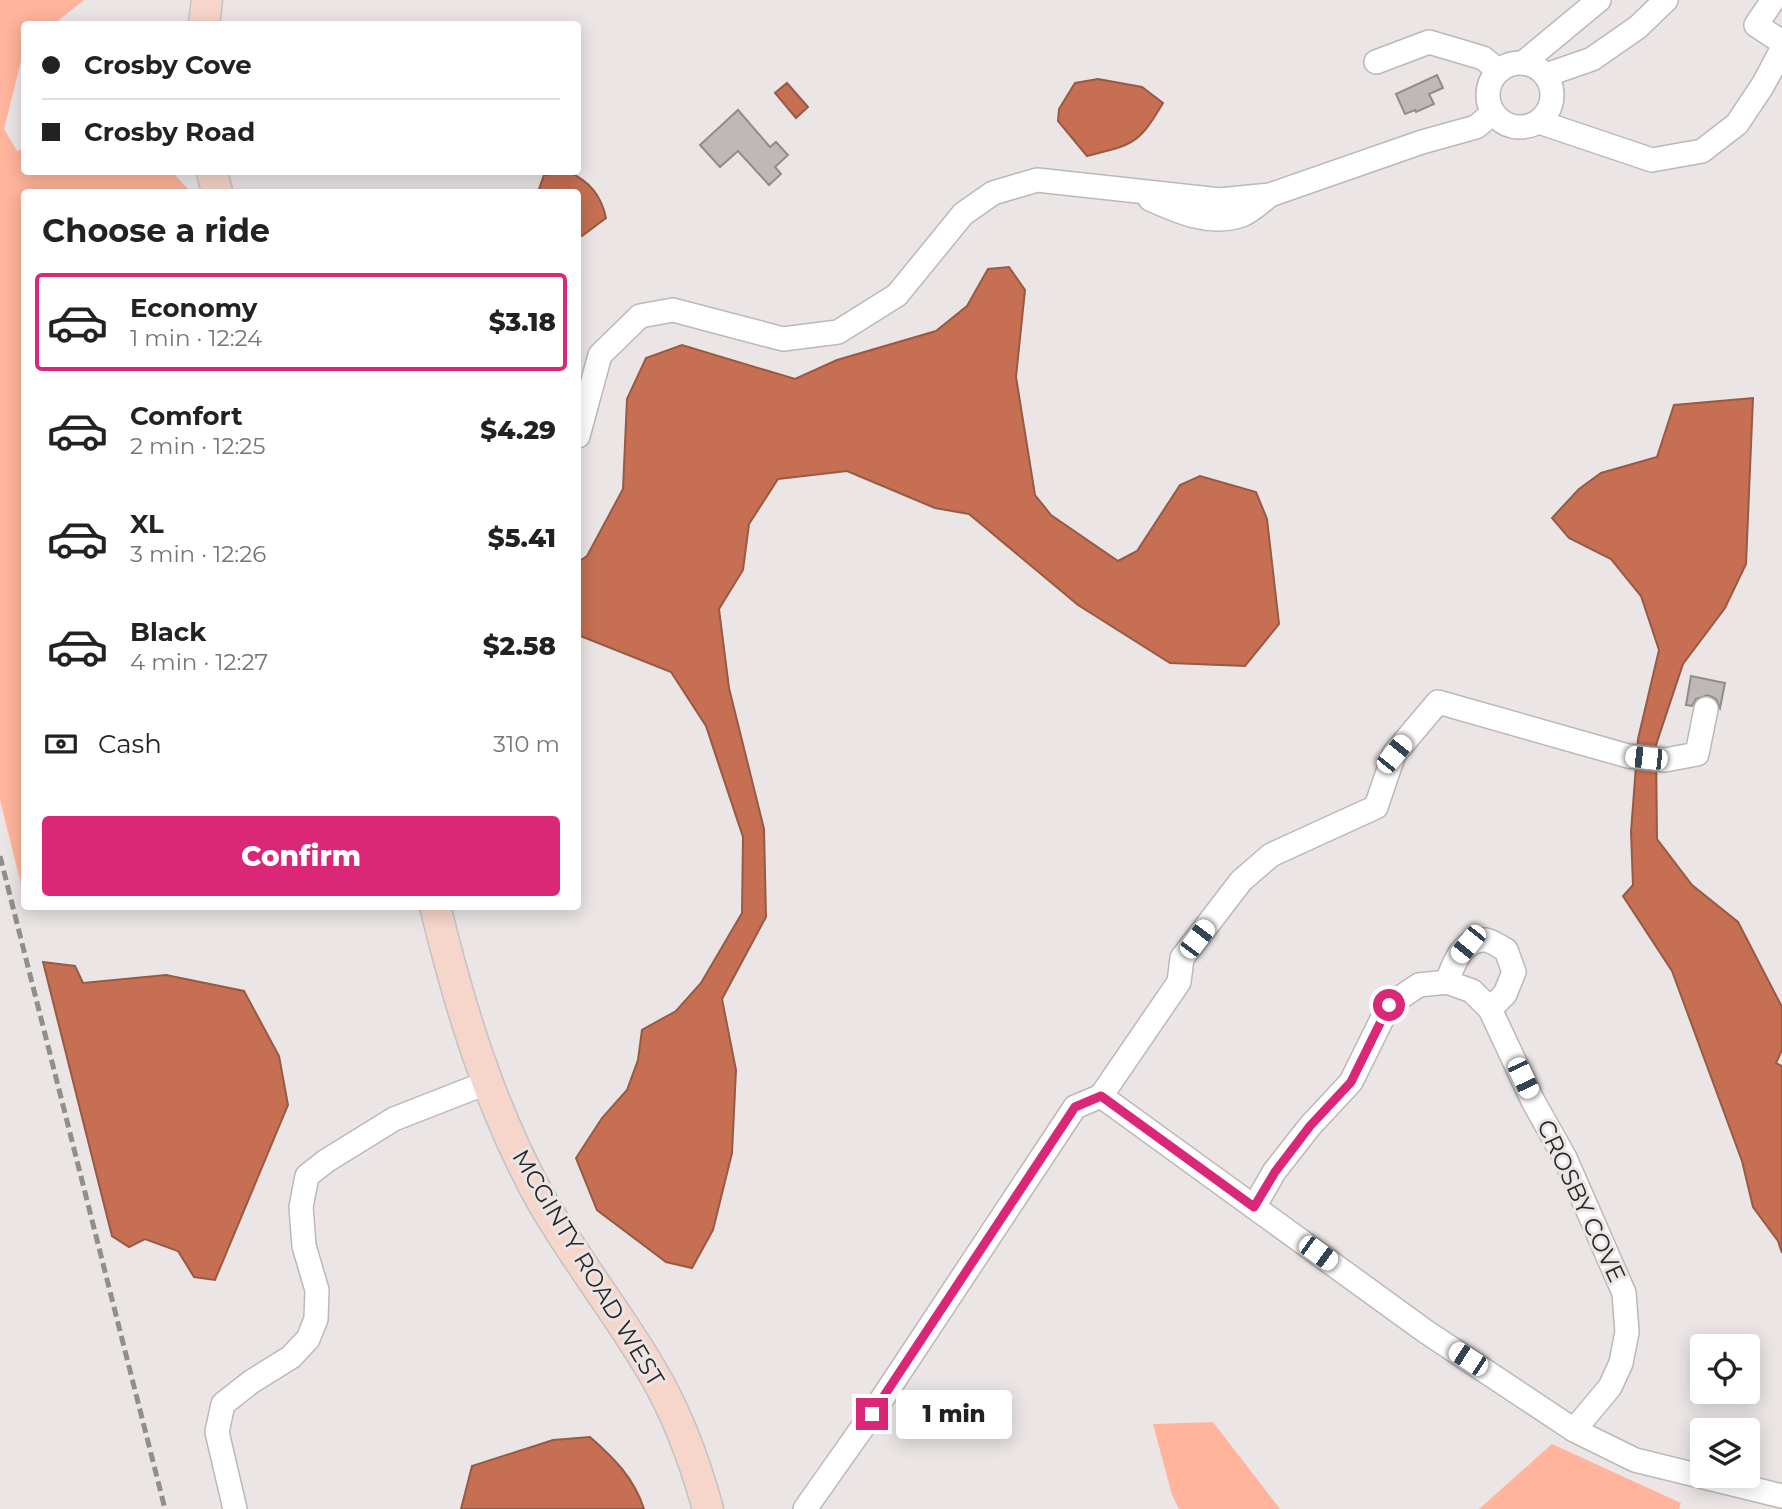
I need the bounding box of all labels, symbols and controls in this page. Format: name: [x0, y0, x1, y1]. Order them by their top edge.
text: Crosby Cove: [84, 49, 252, 81]
text: Crosby Road: [84, 116, 255, 148]
text: Choose a ride: [42, 211, 270, 250]
icon: car: [46, 291, 109, 354]
text: Economy: [130, 292, 257, 324]
text: $3.18: [489, 306, 556, 338]
text: 1 min · 12:24: [130, 324, 262, 352]
icon: car: [46, 399, 109, 462]
text: Comfort: [130, 400, 242, 432]
text: $4.29: [480, 414, 556, 446]
text: 2 min · 12:25: [130, 432, 265, 460]
icon: car: [46, 507, 109, 570]
text: XL: [130, 508, 164, 540]
text: $5.41: [488, 522, 556, 554]
text: 3 min · 12:26: [130, 540, 266, 568]
icon: car: [46, 615, 109, 678]
text: Black: [130, 616, 206, 648]
text: $2.58: [483, 630, 556, 662]
text: 4 min · 12:27: [130, 648, 268, 676]
icon: cash: [42, 725, 80, 763]
text: Cash: [98, 728, 162, 760]
text: 310 m: [493, 730, 560, 758]
car: [1373, 731, 1416, 777]
car: [1625, 745, 1668, 771]
button: Confirm: [42, 816, 560, 896]
car: [1176, 916, 1219, 962]
car: [1447, 921, 1490, 967]
route start: [1373, 989, 1405, 1021]
car: [1505, 1055, 1542, 1101]
street label: CROSBY COVE: [1531, 1115, 1632, 1287]
street label: MCGINTY ROAD WEST: [506, 1144, 671, 1391]
car: [1295, 1232, 1342, 1274]
map controls: [1690, 1334, 1760, 1488]
button: locate: [1690, 1334, 1760, 1404]
car: [1445, 1339, 1492, 1379]
callout: 1 min: [896, 1390, 1012, 1438]
route end: [856, 1398, 888, 1430]
text: 1 min: [922, 1400, 986, 1428]
button: layers: [1690, 1418, 1760, 1488]

